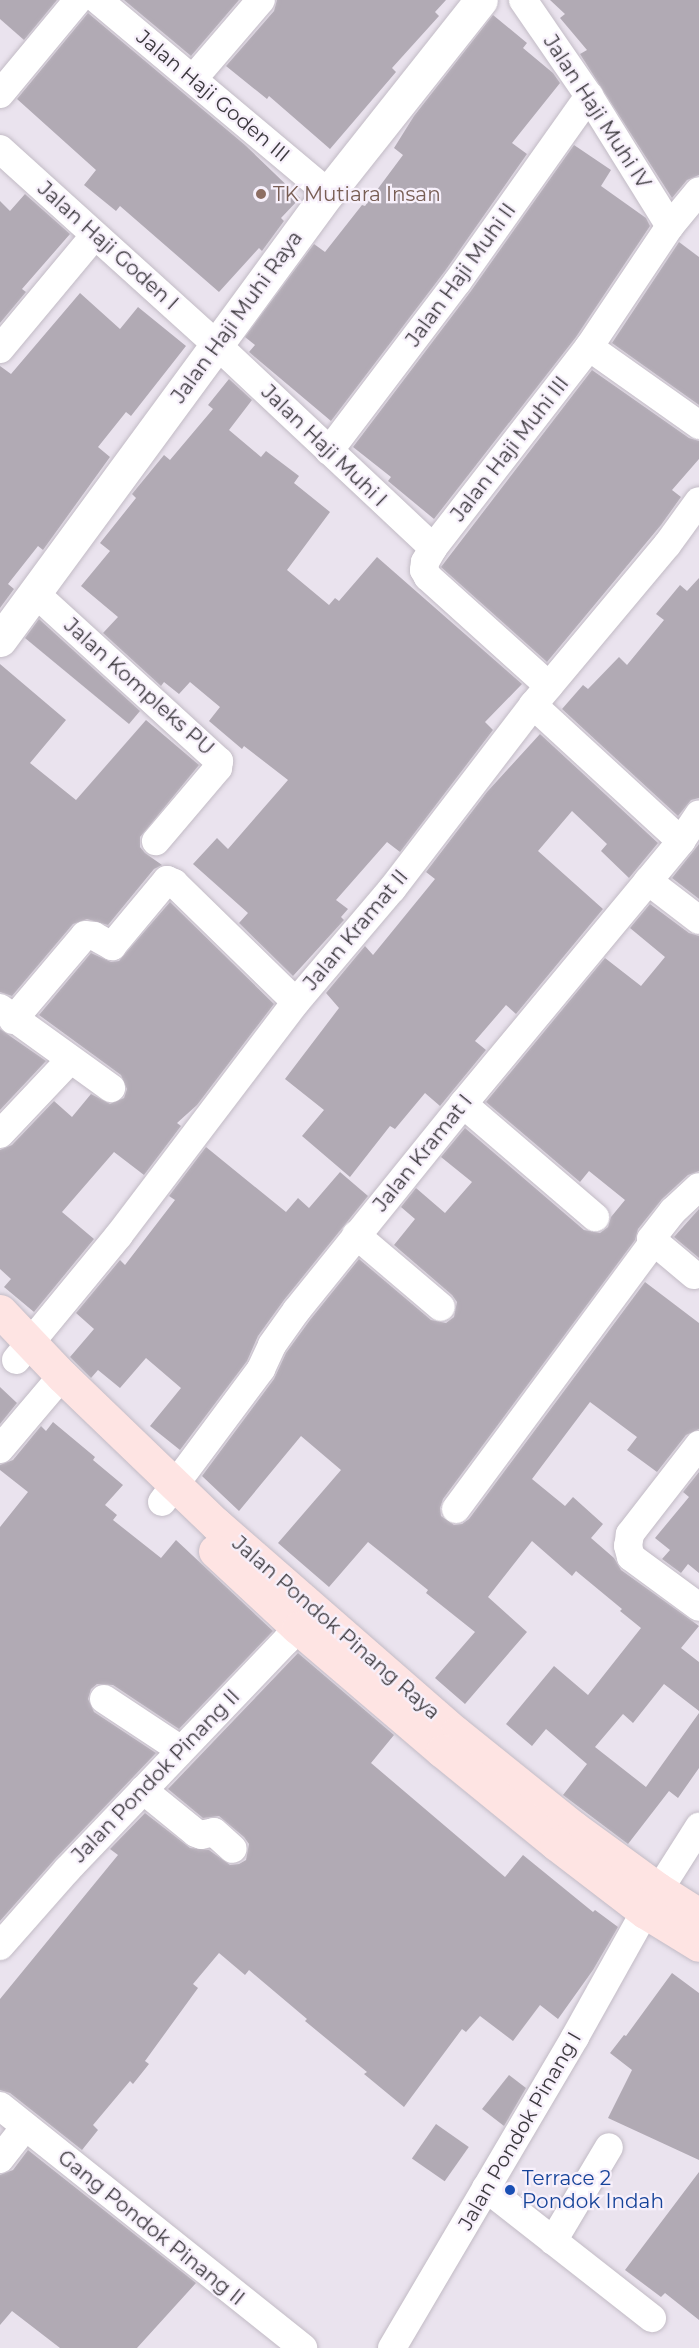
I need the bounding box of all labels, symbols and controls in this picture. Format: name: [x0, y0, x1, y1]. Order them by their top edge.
street label: Jalan Haji Goden III: [132, 25, 294, 167]
street label: Jalan Haji Muhi IV: [538, 31, 656, 193]
street label: Jalan Haji Goden I: [33, 177, 183, 315]
place label: TK Mutiara Insan: [273, 182, 441, 206]
marker: TK Mutiara Insan: [254, 187, 268, 201]
street label: Jalan Haji Muhi II: [401, 199, 521, 351]
street label: Jalan Haji Muhi Raya: [167, 226, 307, 408]
street label: Jalan Haji Muhi III: [446, 372, 574, 526]
street label: Jalan Haji Muhi I: [256, 380, 392, 512]
street label: Jalan Kompleks PU: [59, 614, 219, 760]
street label: Jalan Kramat II: [299, 865, 413, 995]
street label: Jalan Kramat I: [369, 1090, 477, 1216]
street label: Jalan Pondok Pinang Raya: [227, 1531, 445, 1725]
street label: Jalan Pondok Pinang II: [67, 1685, 245, 1867]
street label: Jalan Pondok Pinang I: [453, 2028, 587, 2234]
street label: Gang Pondok Pinang II: [53, 2145, 249, 2311]
place label: Terrace 2 Pondok Indah: [522, 2166, 664, 2213]
marker: Terrace 2 Pondok Indah: [503, 2183, 517, 2197]

